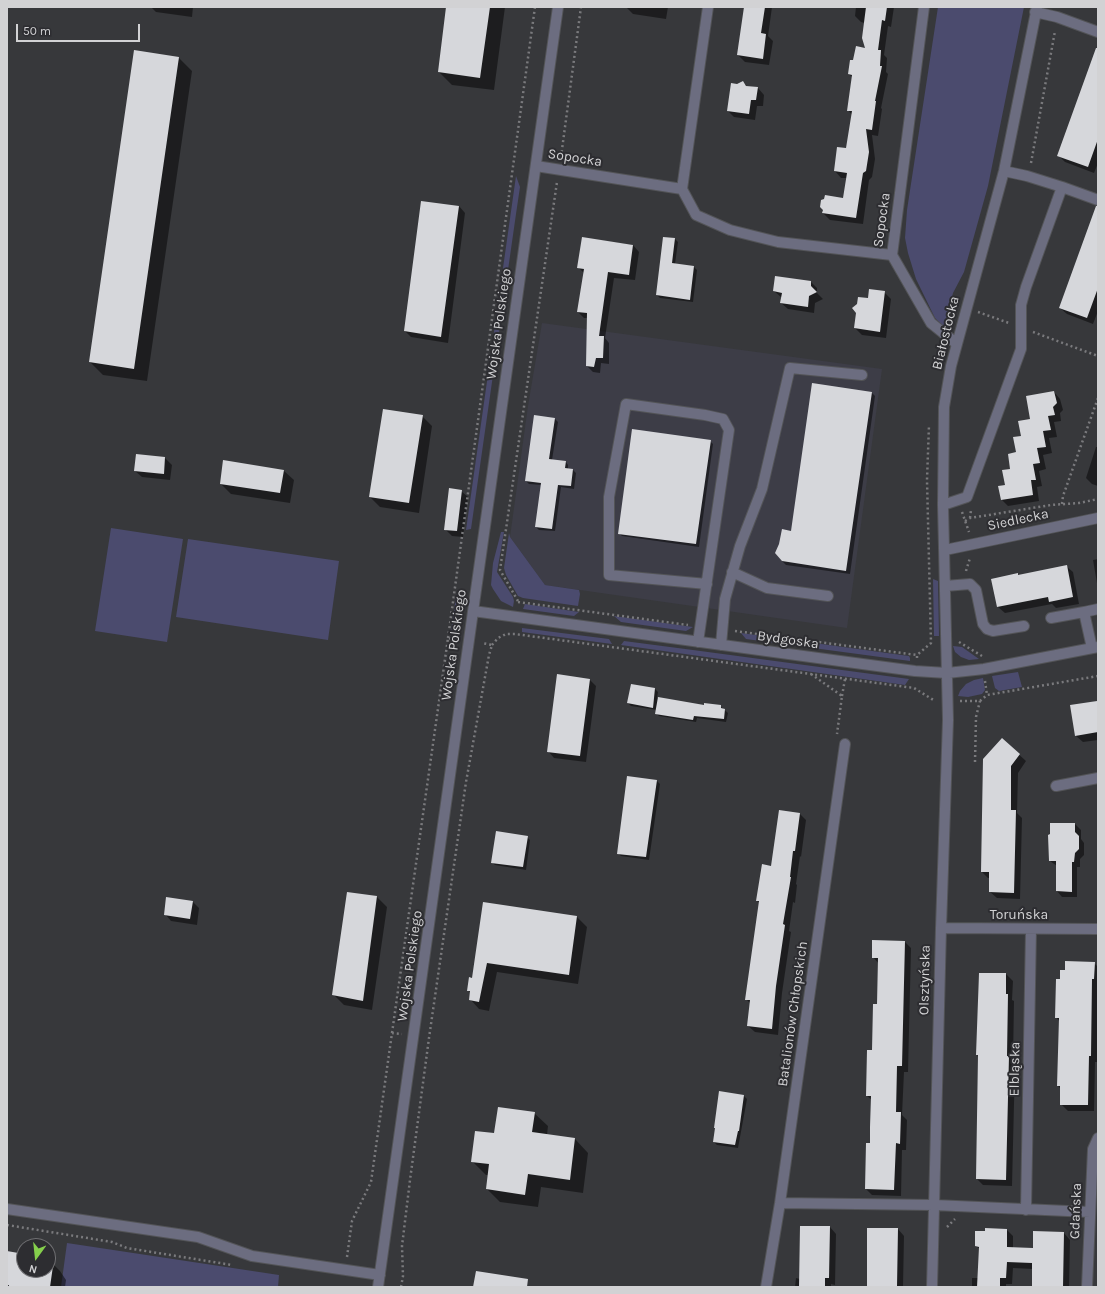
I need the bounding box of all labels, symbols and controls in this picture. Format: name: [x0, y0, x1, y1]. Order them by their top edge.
scale bar: [18, 16, 142, 42]
text: 50 m: [23, 24, 51, 38]
street label: Sopocka: [547, 145, 603, 171]
street label: Sopocka: [870, 192, 894, 248]
street label: Wojska Polskiego: [483, 267, 515, 381]
street label: Białostocka: [929, 294, 963, 372]
street label: Siedlecka: [986, 505, 1050, 535]
street label: Wojska Polskiego: [438, 588, 470, 702]
street label: Bydgoska: [756, 627, 820, 653]
street label: Toruńska: [990, 907, 1048, 923]
street label: Wojska Polskiego: [394, 909, 426, 1023]
street label: Batalionów Chłopskich: [774, 940, 812, 1088]
street label: Olsztyńska: [916, 945, 934, 1015]
street label: Elbląska: [1006, 1042, 1024, 1096]
street label: Gdańska: [1067, 1183, 1085, 1239]
north arrow: [16, 1238, 56, 1278]
text: N: [28, 1262, 39, 1276]

